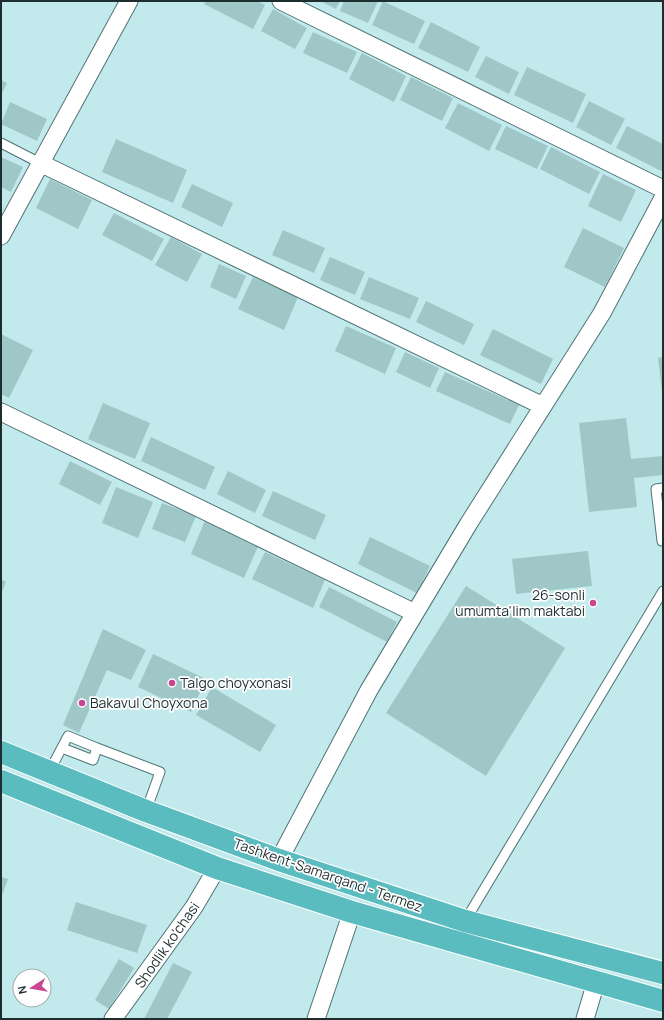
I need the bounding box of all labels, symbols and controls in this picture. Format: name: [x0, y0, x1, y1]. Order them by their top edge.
place label: 26-sonli umumta'lim maktabi: [455, 585, 585, 620]
marker: 26-sonli umumta'lim maktabi: [588, 598, 598, 608]
place label: Talgo choyxonasi: [180, 673, 291, 692]
marker: Talgo choyxonasi: [167, 678, 177, 688]
place label: Bakavul Choyxona: [90, 693, 208, 712]
marker: Bakavul Choyxona: [77, 698, 87, 708]
street label: Tashkent-Samarqand - Termez: [231, 833, 425, 916]
street label: Shodlik ko'chasi: [130, 898, 203, 992]
north arrow: [12, 968, 52, 1008]
text: N: [14, 985, 30, 996]

